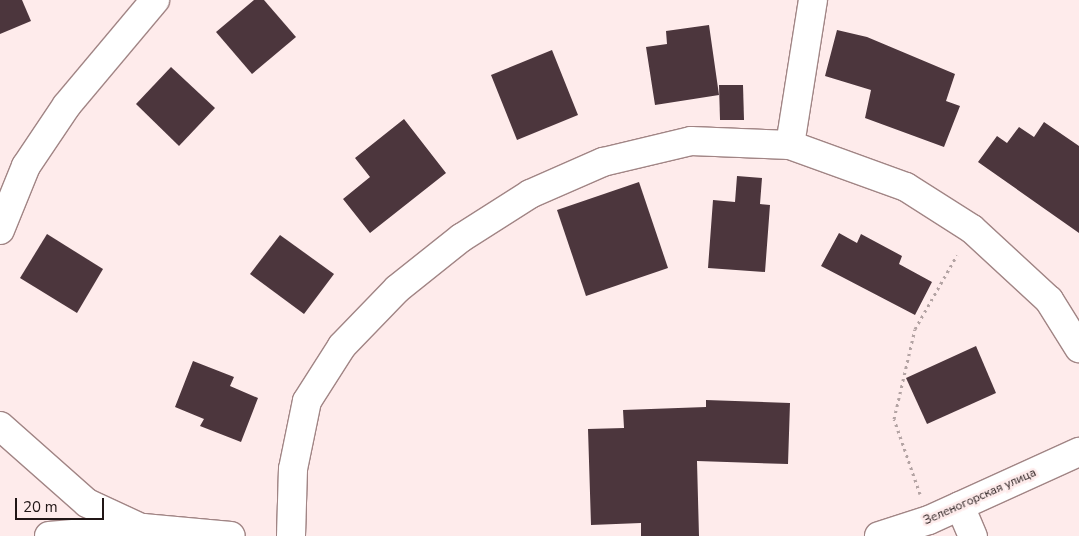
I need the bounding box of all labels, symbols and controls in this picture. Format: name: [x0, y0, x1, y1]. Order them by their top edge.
street label: Зеленогорская улица: [921, 466, 1039, 528]
scale bar: [18, 488, 106, 520]
text: 20 m: [23, 497, 58, 517]

